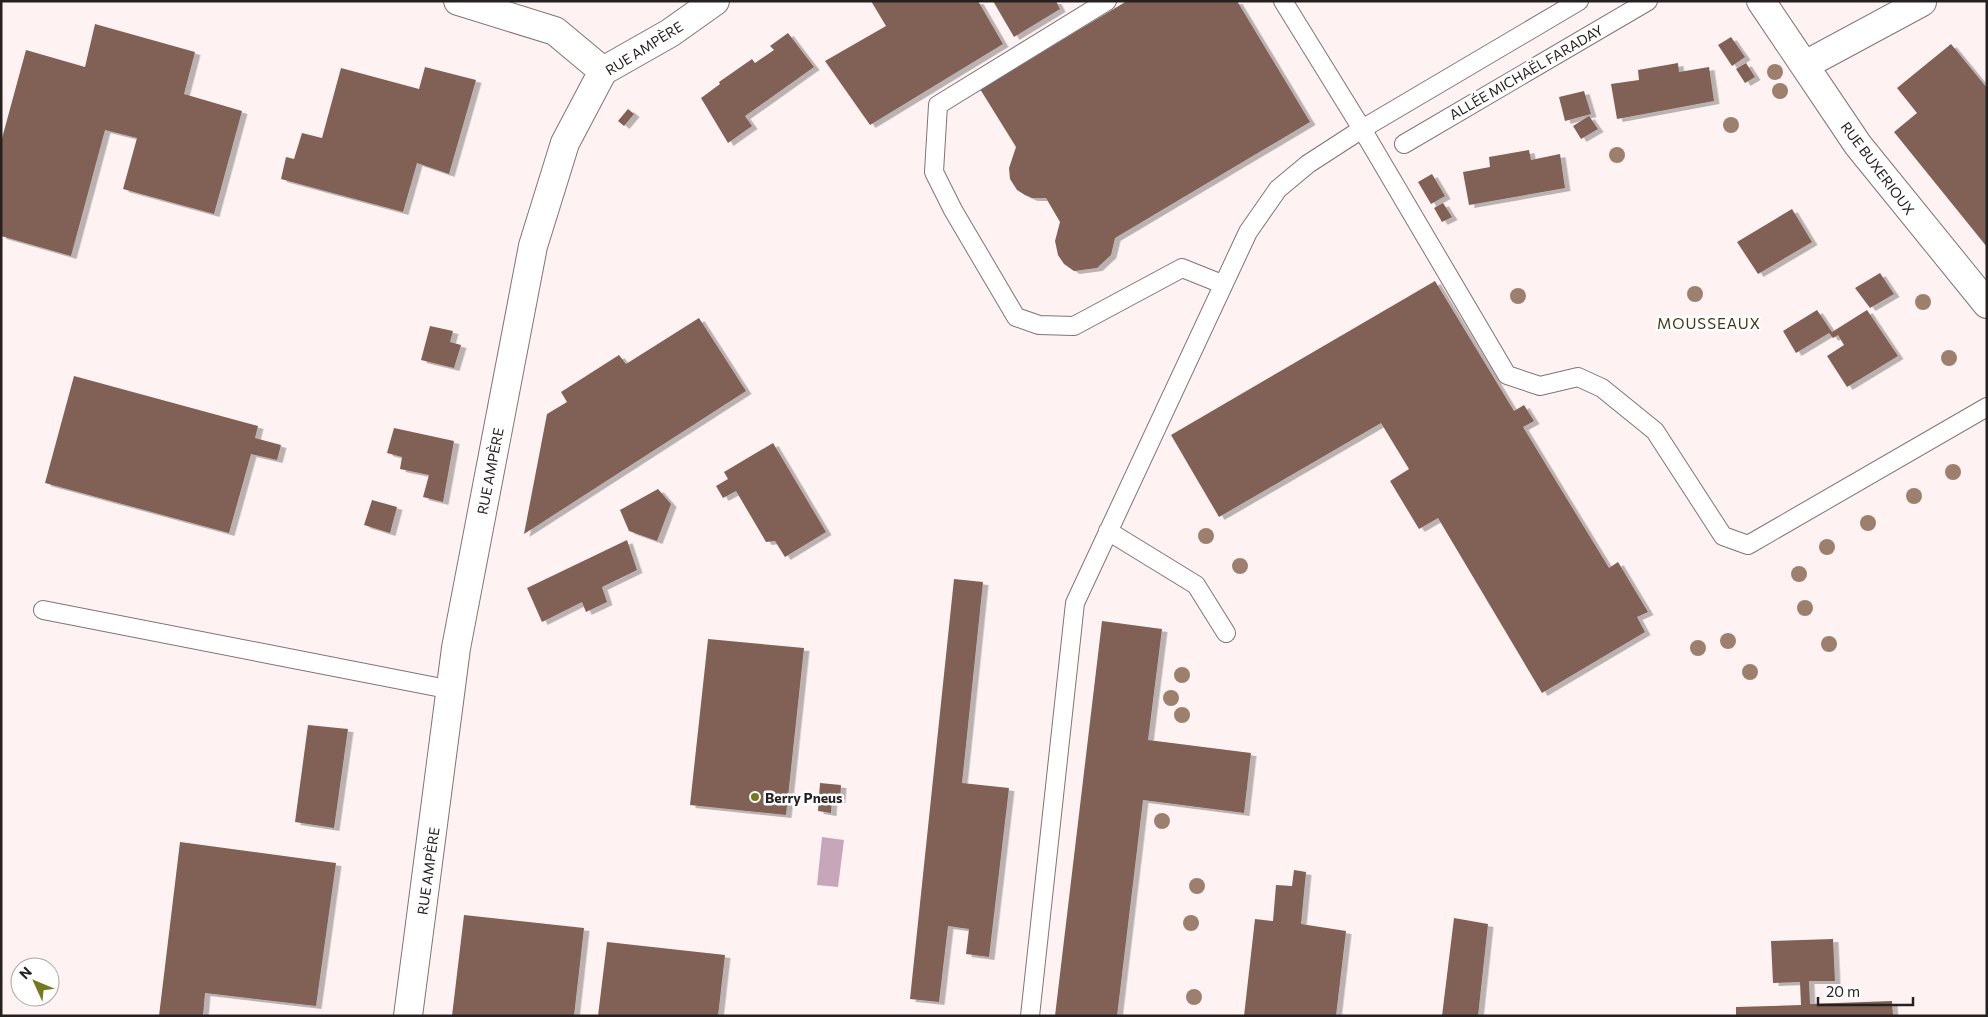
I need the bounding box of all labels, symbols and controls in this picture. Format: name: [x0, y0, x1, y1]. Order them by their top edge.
street label: RUE AMPÈRE: [602, 17, 686, 79]
street label: ALLÉE MICHAËL FARADAY: [1446, 21, 1606, 123]
street label: RUE BUXERIOUX: [1838, 118, 1918, 218]
district label: MOUSSEAUX: [1657, 314, 1761, 332]
street label: RUE AMPÈRE: [473, 426, 507, 516]
place label: Berry Pneus: [765, 789, 843, 806]
marker: Berry Pneus: [749, 791, 761, 803]
street label: RUE AMPÈRE: [413, 826, 443, 916]
north arrow: [10, 957, 60, 1007]
text: N: [16, 963, 35, 982]
scale bar: [1818, 974, 1913, 1006]
text: 20 m: [1826, 982, 1860, 1000]

